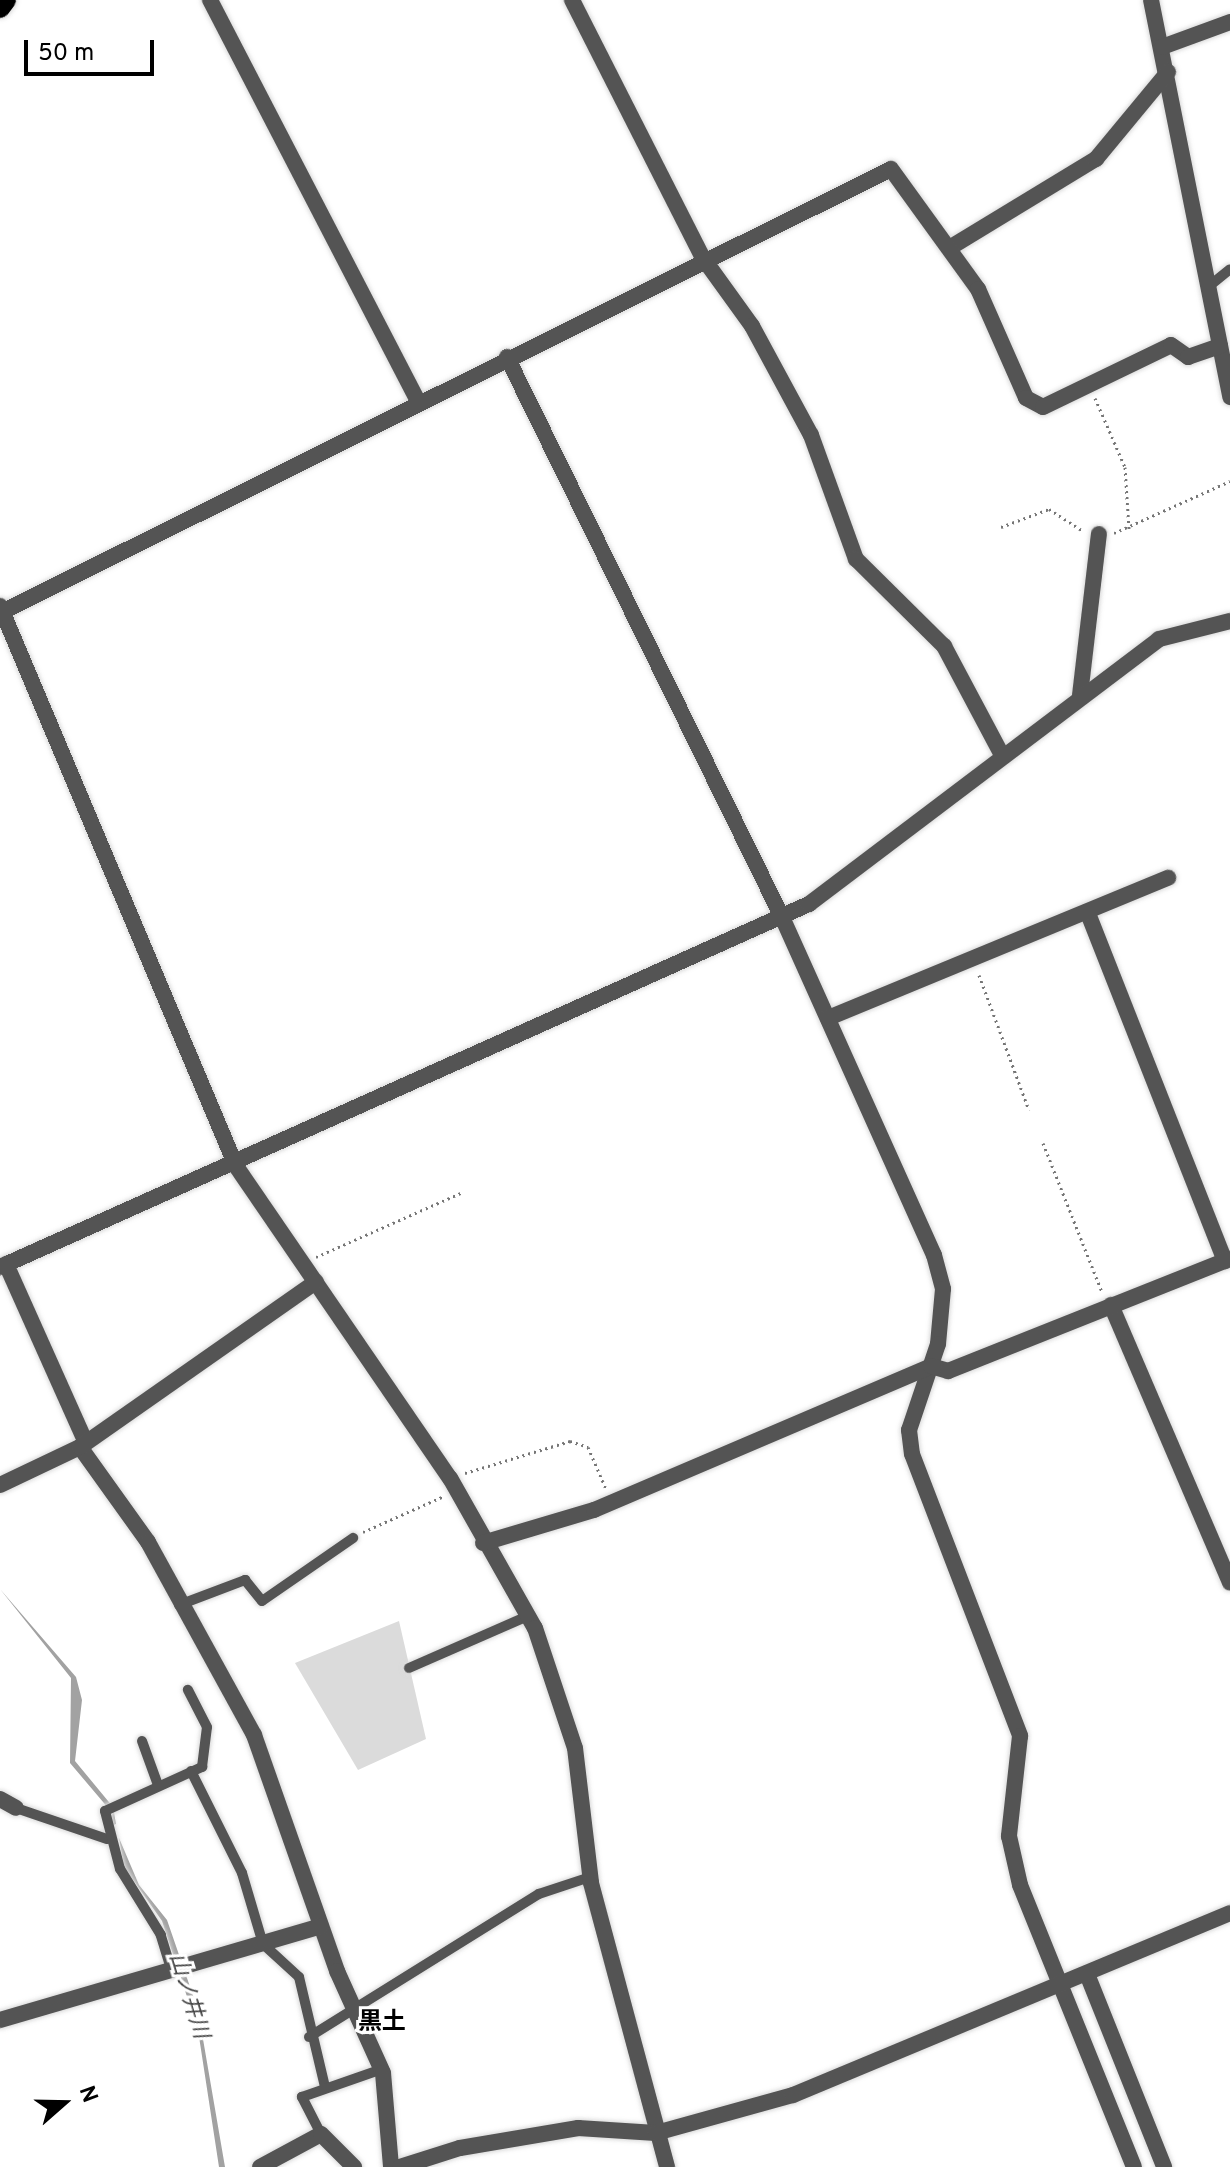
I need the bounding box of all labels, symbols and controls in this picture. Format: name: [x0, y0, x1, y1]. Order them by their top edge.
scale bar: [28, 24, 158, 74]
text: 50 m: [38, 39, 94, 69]
water label: 山ノ井川: [163, 1950, 213, 2042]
district label: 黒土: [358, 2010, 406, 2038]
north arrow: [24, 2063, 104, 2143]
text: N: [72, 2083, 102, 2107]

